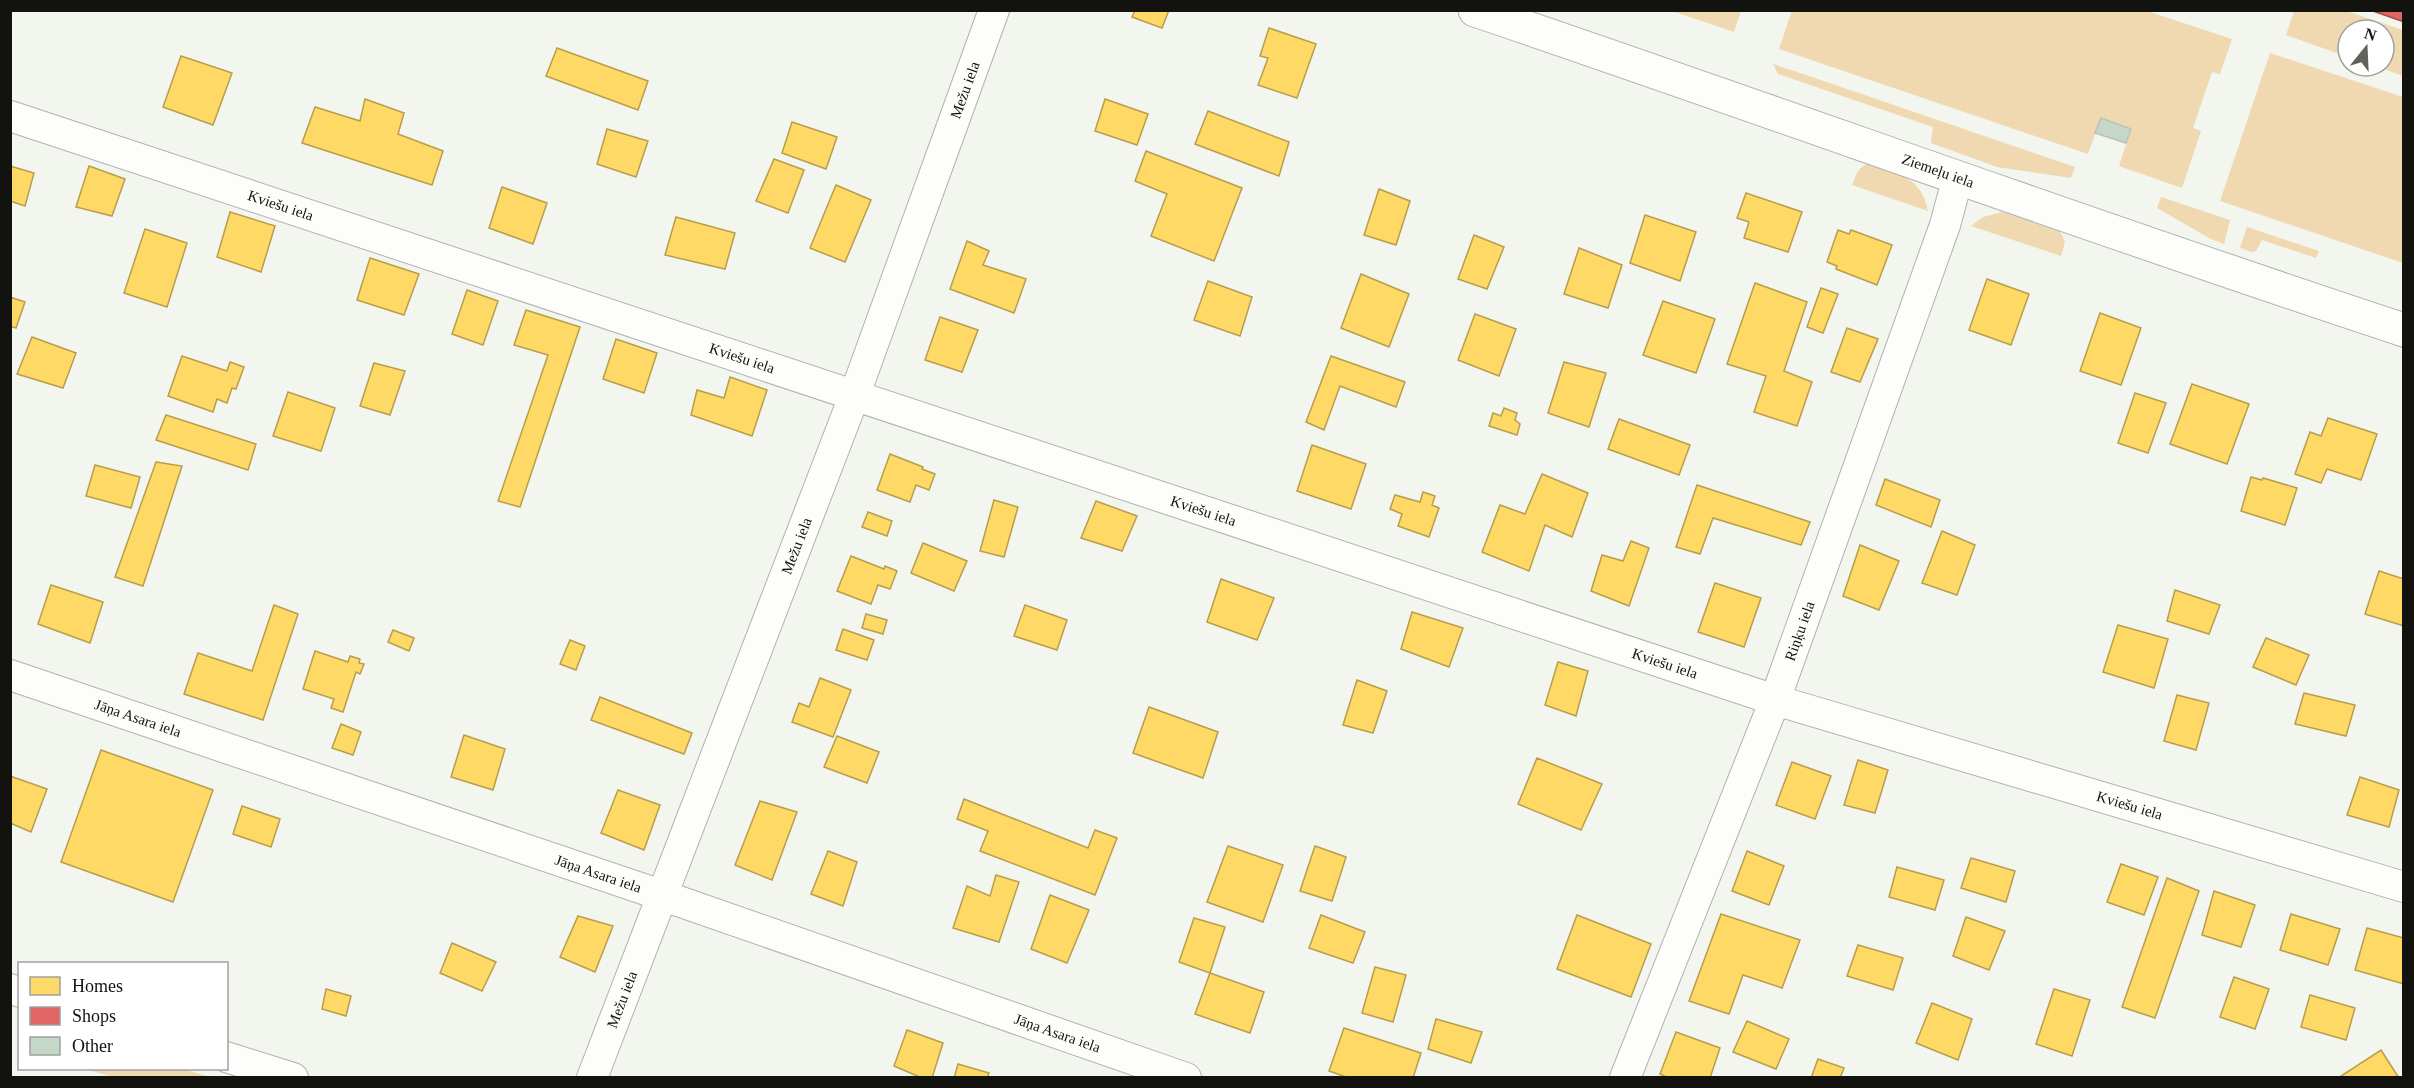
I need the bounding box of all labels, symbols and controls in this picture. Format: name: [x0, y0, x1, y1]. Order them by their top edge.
north arrow: [2336, 18, 2396, 78]
text: N: [2362, 24, 2379, 44]
street label: Mežu iela: [947, 59, 983, 121]
street label: Ziemeļu iela: [1900, 151, 1976, 191]
street label: Kviešu iela: [246, 187, 316, 224]
street label: Kviešu iela: [707, 340, 777, 377]
street label: Kviešu iela: [1169, 493, 1238, 529]
street label: Mežu iela: [778, 515, 815, 577]
street label: Riņķu iela: [1782, 599, 1818, 663]
street label: Kviešu iela: [1630, 645, 1700, 682]
street label: Jāņa Asara iela: [93, 696, 183, 740]
street label: Kviešu iela: [2095, 788, 2165, 823]
street label: Jāņa Asara iela: [553, 852, 644, 896]
legend: [18, 962, 228, 1070]
street label: Mežu iela: [604, 969, 640, 1030]
text: Homes: [72, 976, 123, 996]
text: Shops: [72, 1006, 116, 1026]
street label: Jāņa Asara iela: [1012, 1011, 1103, 1056]
text: Other: [72, 1036, 113, 1056]

